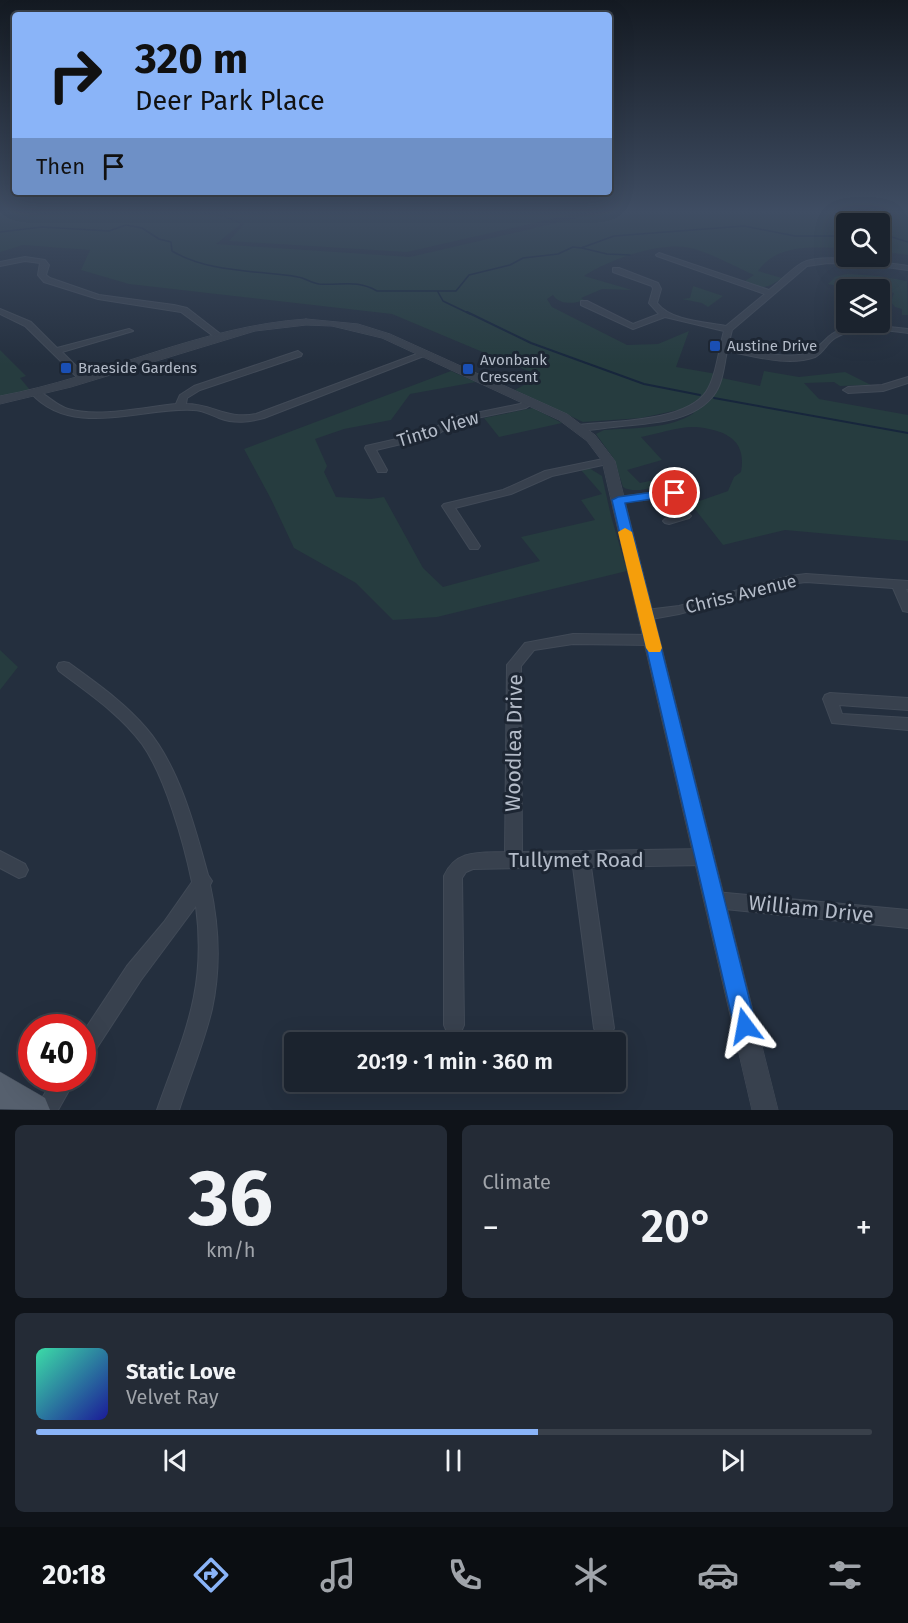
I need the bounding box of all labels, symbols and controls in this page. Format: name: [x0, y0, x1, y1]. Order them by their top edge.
text: 320 m: [135, 34, 248, 84]
icon: right: [36, 36, 114, 114]
text: Deer Park Place: [135, 85, 325, 117]
icon: arrive: [97, 150, 130, 183]
text: Then: [36, 153, 85, 180]
map controls: [836, 213, 890, 333]
button: search: [836, 213, 890, 267]
button: layers: [836, 279, 890, 333]
place label: Austine Drive: [727, 337, 817, 355]
marker: Austine Drive: [708, 339, 722, 353]
place label: Avonbank Crescent: [480, 351, 547, 386]
place label: Braeside Gardens: [78, 359, 197, 377]
marker: Braeside Gardens: [59, 361, 73, 375]
marker: Avonbank Crescent: [461, 362, 475, 376]
street label: Tinto View: [394, 406, 482, 452]
pin: [649, 467, 700, 518]
icon: arrive: [658, 476, 691, 509]
street label: Chriss Avenue: [683, 570, 799, 618]
street label: Woodlea Drive: [500, 674, 528, 812]
street label: Tullymet Road: [508, 847, 644, 873]
street label: William Drive: [747, 889, 875, 929]
position arrow: [713, 994, 777, 1058]
speed limit sign: 40: [18, 1014, 96, 1092]
text: 20:19 · 1 min · 360 m: [357, 1048, 553, 1075]
text: 36: [188, 1152, 273, 1246]
text: Climate: [483, 1170, 551, 1194]
text: 20°: [641, 1200, 714, 1254]
text: −: [483, 1208, 499, 1248]
text: +: [856, 1208, 872, 1248]
text: km/h: [206, 1238, 256, 1262]
text: Static Love: [126, 1358, 236, 1385]
text: Velvet Ray: [126, 1385, 219, 1409]
icon: previous: [159, 1444, 192, 1477]
icon: pause: [437, 1444, 470, 1477]
icon: next: [716, 1444, 749, 1477]
icon: directions: [190, 1554, 232, 1596]
icon: music: [317, 1554, 359, 1596]
icon: phone: [444, 1554, 486, 1596]
icon: climate: [570, 1554, 612, 1596]
icon: car: [697, 1554, 739, 1596]
icon: filters: [824, 1554, 866, 1596]
text: 20:18: [42, 1559, 106, 1591]

